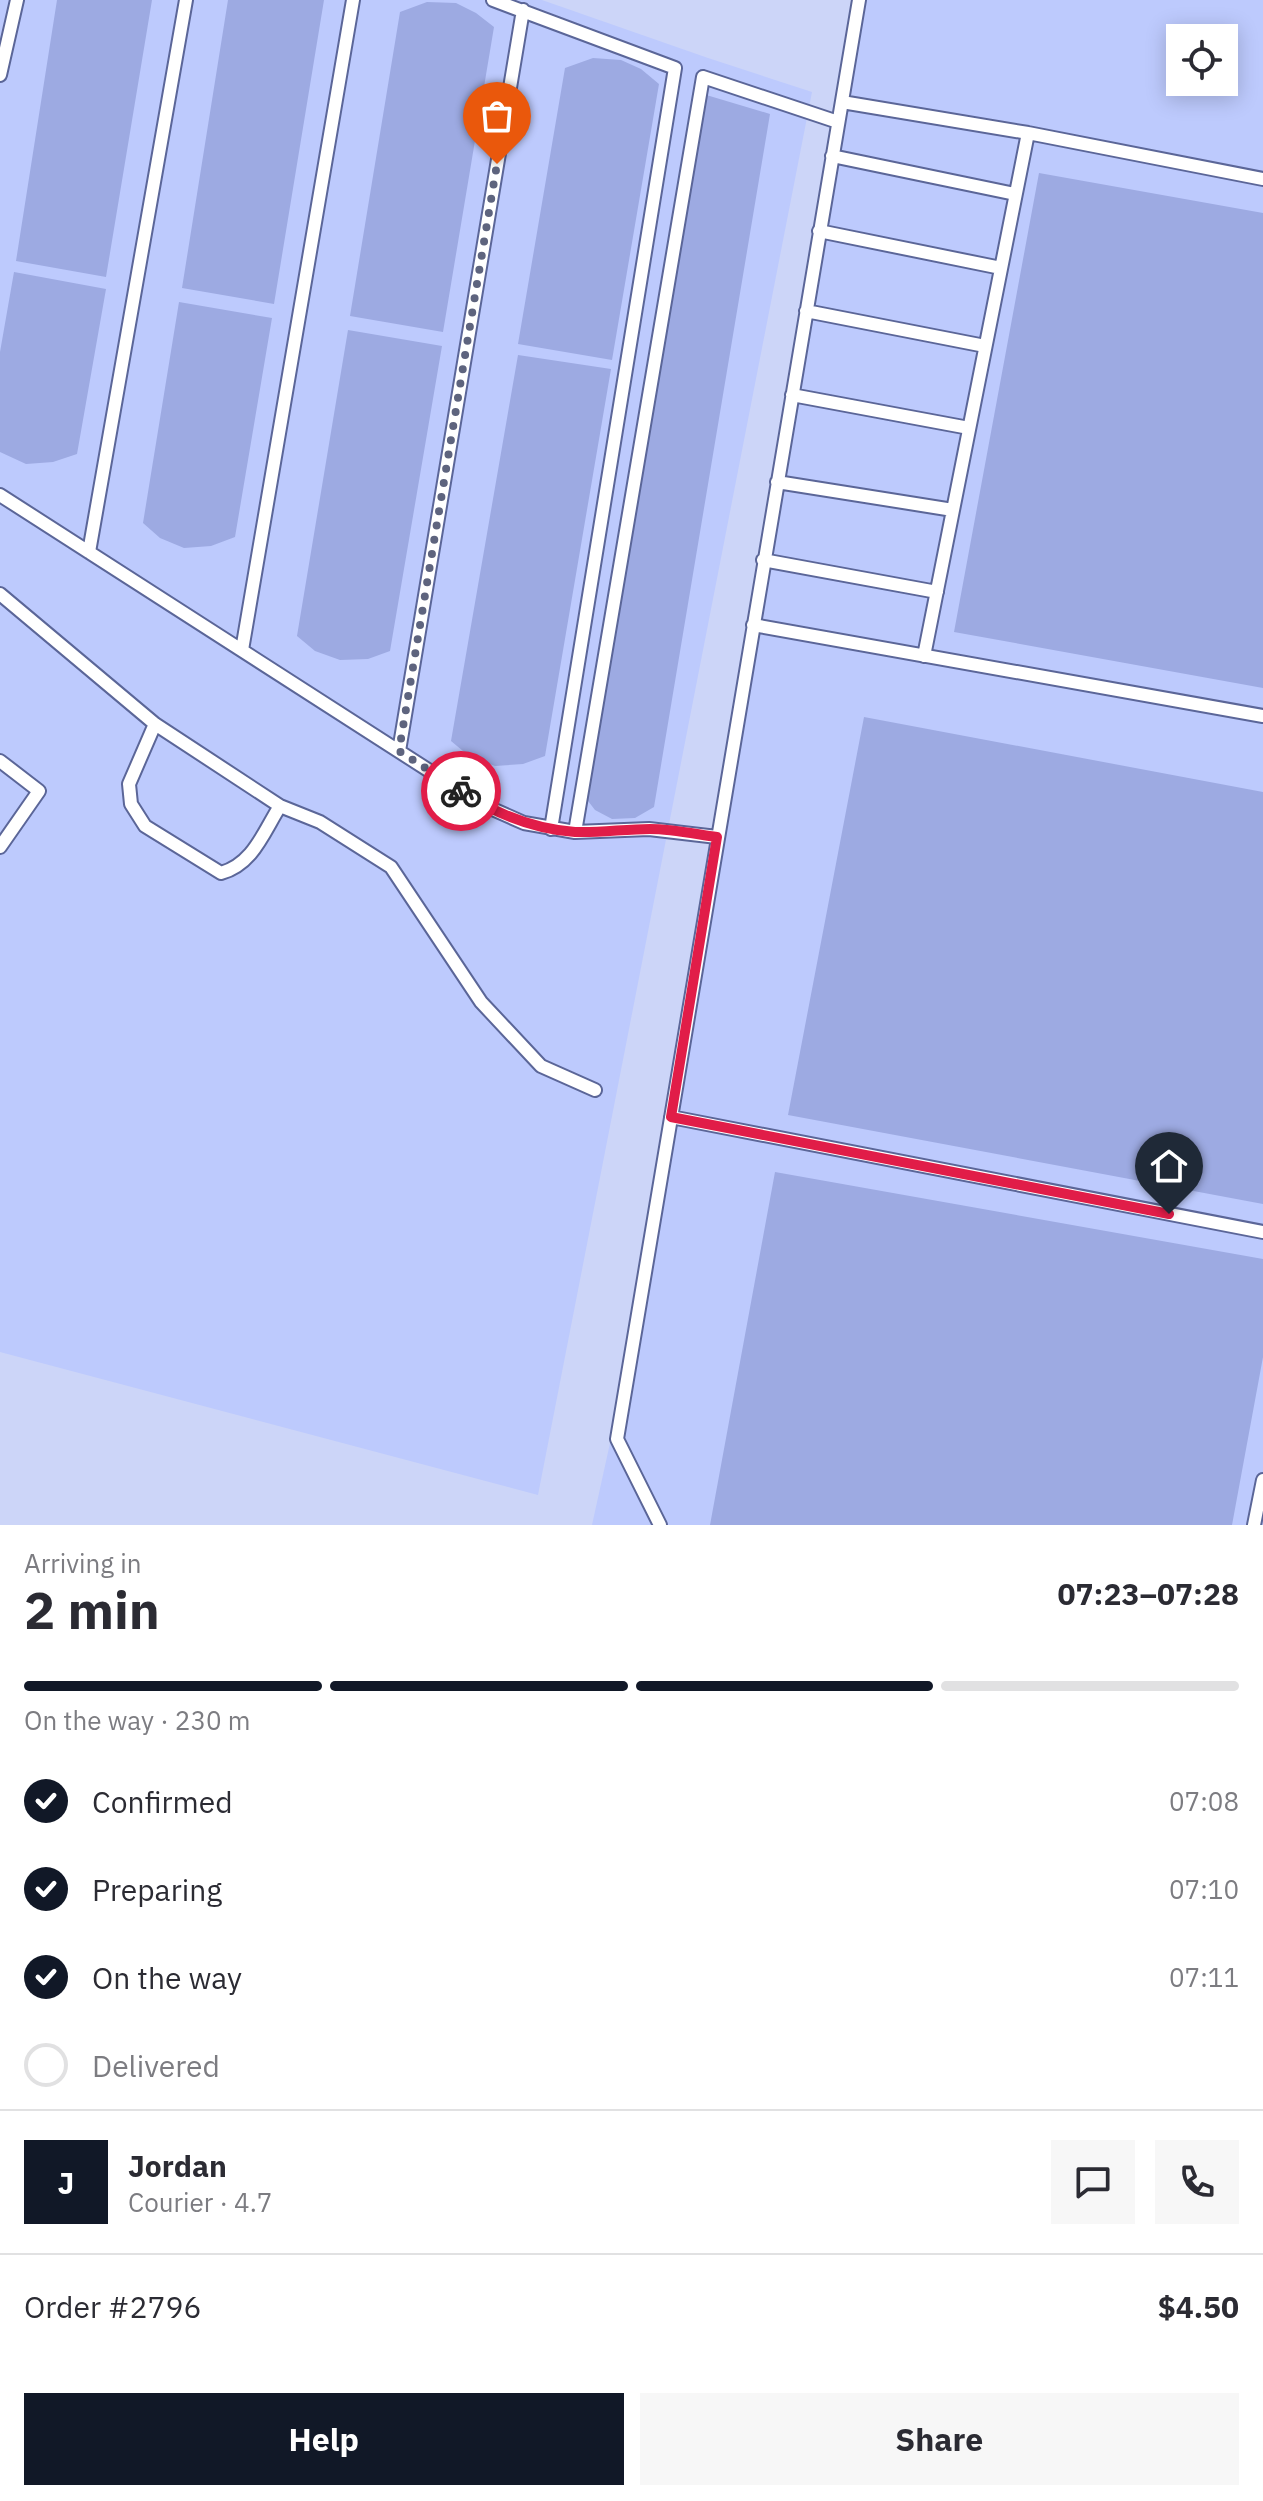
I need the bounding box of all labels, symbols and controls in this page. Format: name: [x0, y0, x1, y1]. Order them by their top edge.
map controls: [1166, 24, 1238, 96]
button: locate: [1166, 24, 1238, 96]
pin: [463, 82, 531, 164]
icon: bag: [475, 94, 519, 138]
courier: [421, 751, 501, 831]
icon: bike: [439, 769, 483, 813]
pin: [1135, 1132, 1203, 1214]
icon: home: [1147, 1144, 1191, 1188]
text: Arriving in: [24, 1546, 141, 1580]
text: 07:23–07:28: [1058, 1574, 1239, 1613]
text: 2 min: [24, 1576, 160, 1643]
text: On the way · 230 m: [24, 1703, 250, 1737]
icon: check: [24, 1779, 68, 1823]
text: Confirmed: [92, 1782, 233, 1821]
text: 07:08: [1169, 1784, 1239, 1818]
icon: check: [24, 1867, 68, 1911]
text: Preparing: [92, 1870, 222, 1909]
text: 07:10: [1169, 1872, 1239, 1906]
icon: check: [24, 1955, 68, 1999]
text: On the way: [92, 1958, 242, 1997]
text: 07:11: [1169, 1960, 1239, 1994]
text: Delivered: [92, 2046, 220, 2085]
button: chat: [1051, 2140, 1135, 2224]
button: phone: [1155, 2140, 1239, 2224]
text: Jordan: [128, 2146, 227, 2185]
text: J: [58, 2163, 74, 2202]
text: Courier · 4.7: [128, 2185, 272, 2219]
text: Order #2796: [24, 2287, 201, 2326]
text: $4.50: [1158, 2287, 1239, 2326]
button: Help: [24, 2393, 624, 2485]
button: Share: [640, 2393, 1239, 2485]

